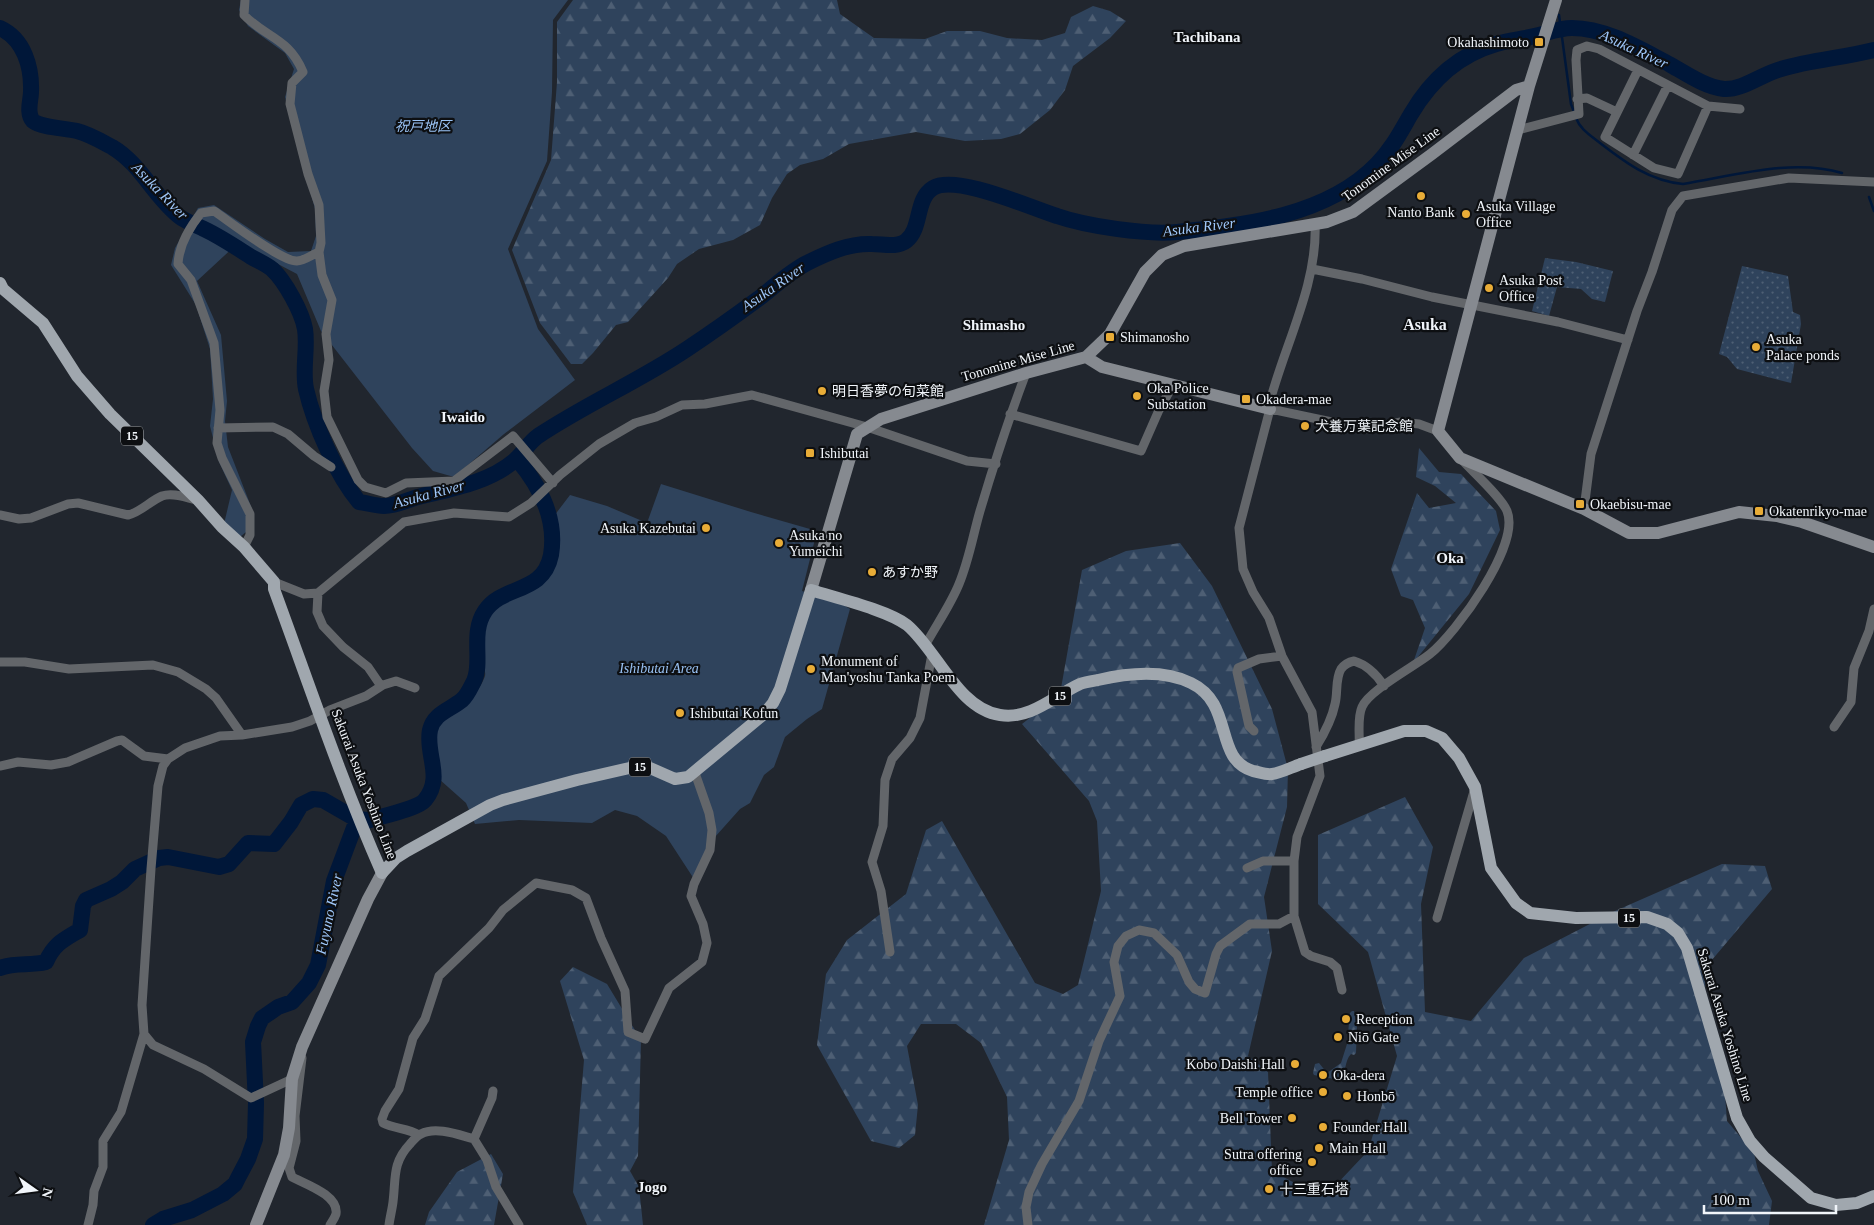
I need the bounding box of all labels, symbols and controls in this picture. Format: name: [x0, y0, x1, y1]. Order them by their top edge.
water label: Asuka River: [1597, 26, 1671, 72]
district label: Tachibana: [1174, 29, 1241, 45]
place label: Okahashimoto: [1447, 35, 1529, 50]
marker: Okahashimoto: [1533, 36, 1545, 48]
park label: 祝戸地区: [395, 119, 453, 134]
street label: Tonomine Mise Line: [1339, 123, 1443, 205]
water label: Asuka River: [128, 159, 191, 223]
marker: Nanto Bank: [1415, 190, 1427, 202]
place label: Asuka Village Office: [1476, 199, 1555, 230]
place label: Nanto Bank: [1387, 205, 1455, 220]
marker: Asuka Village Office: [1460, 208, 1472, 220]
water label: Asuka River: [1161, 215, 1236, 240]
water label: Asuka River: [738, 259, 808, 315]
place label: Asuka Post Office: [1499, 273, 1563, 304]
marker: Asuka Post Office: [1483, 282, 1495, 294]
district label: Asuka: [1403, 316, 1447, 333]
district label: Shimasho: [963, 317, 1025, 333]
place label: Shimanosho: [1120, 330, 1189, 345]
marker: Shimanosho: [1104, 331, 1116, 343]
place label: Asuka Palace ponds: [1766, 332, 1839, 363]
street label: Tonomine Mise Line: [960, 338, 1076, 384]
marker: Asuka Palace ponds: [1750, 341, 1762, 353]
place label: Oka Police Substation: [1147, 381, 1209, 412]
place label: 明日香夢の旬菜館: [832, 384, 944, 399]
marker: 明日香夢の旬菜館: [816, 385, 828, 397]
marker: Oka Police Substation: [1131, 390, 1143, 402]
place label: Okadera-mae: [1256, 392, 1331, 407]
marker: Okadera-mae: [1240, 393, 1252, 405]
district label: Iwaido: [441, 409, 485, 425]
place label: 犬養万葉記念館: [1315, 419, 1413, 434]
marker: 犬養万葉記念館: [1299, 420, 1311, 432]
road number: 15: [121, 426, 143, 446]
place label: Ishibutai: [820, 446, 869, 461]
marker: Ishibutai: [804, 447, 816, 459]
water label: Asuka River: [391, 477, 466, 511]
place label: Okaebisu-mae: [1590, 497, 1671, 512]
marker: Okaebisu-mae: [1574, 498, 1586, 510]
place label: Okatenrikyo-mae: [1769, 504, 1867, 519]
marker: Okatenrikyo-mae: [1753, 505, 1765, 517]
place label: Asuka Kazebutai: [600, 521, 696, 536]
marker: Asuka Kazebutai: [700, 522, 712, 534]
place label: Asuka no Yumeichi: [789, 528, 843, 559]
marker: Asuka no Yumeichi: [773, 537, 785, 549]
district label: Oka: [1436, 550, 1464, 566]
place label: あすか野: [882, 565, 938, 580]
marker: あすか野: [866, 566, 878, 578]
place label: Monument of Man'yoshu Tanka Poem: [821, 654, 955, 685]
park label: Ishibutai Area: [618, 661, 699, 676]
marker: Monument of Man'yoshu Tanka Poem: [805, 663, 817, 675]
road number: 15: [1049, 686, 1071, 706]
place label: Ishibutai Kofun: [690, 706, 778, 721]
street label: Sakurai Asuka Yoshino Line: [328, 707, 400, 861]
marker: Ishibutai Kofun: [674, 707, 686, 719]
road number: 15: [629, 758, 651, 776]
water label: Fuyuno River: [312, 872, 345, 957]
road number: 15: [1618, 908, 1640, 928]
street label: Sakurai Asuka Yoshino Line: [1695, 947, 1755, 1103]
place label: Reception: [1356, 1012, 1413, 1027]
marker: Reception: [1340, 1013, 1352, 1025]
place label: Niō Gate: [1348, 1030, 1399, 1045]
marker: Niō Gate: [1332, 1031, 1344, 1043]
place label: Kobo Daishi Hall: [1186, 1057, 1285, 1072]
marker: Kobo Daishi Hall: [1289, 1058, 1301, 1070]
place label: Oka-dera: [1333, 1068, 1386, 1083]
marker: Oka-dera: [1317, 1069, 1329, 1081]
place label: Temple office: [1235, 1085, 1313, 1100]
marker: Temple office: [1317, 1086, 1329, 1098]
place label: Honbō: [1357, 1089, 1395, 1104]
marker: Honbō: [1341, 1090, 1353, 1102]
place label: Bell Tower: [1220, 1111, 1282, 1126]
marker: Bell Tower: [1286, 1112, 1298, 1124]
place label: Founder Hall: [1333, 1120, 1407, 1135]
marker: Founder Hall: [1317, 1121, 1329, 1133]
place label: Main Hall: [1329, 1141, 1386, 1156]
marker: Main Hall: [1313, 1142, 1325, 1154]
place label: Sutra offering office: [1224, 1147, 1302, 1178]
marker: Sutra offering office: [1306, 1156, 1318, 1168]
north arrow: [10, 1165, 60, 1215]
district label: Jogo: [637, 1179, 667, 1195]
place label: 十三重石塔: [1279, 1182, 1349, 1197]
scale bar: [1704, 1182, 1836, 1214]
marker: 十三重石塔: [1263, 1183, 1275, 1195]
text: N: [39, 1186, 56, 1200]
text: 100 m: [1712, 1192, 1750, 1208]

